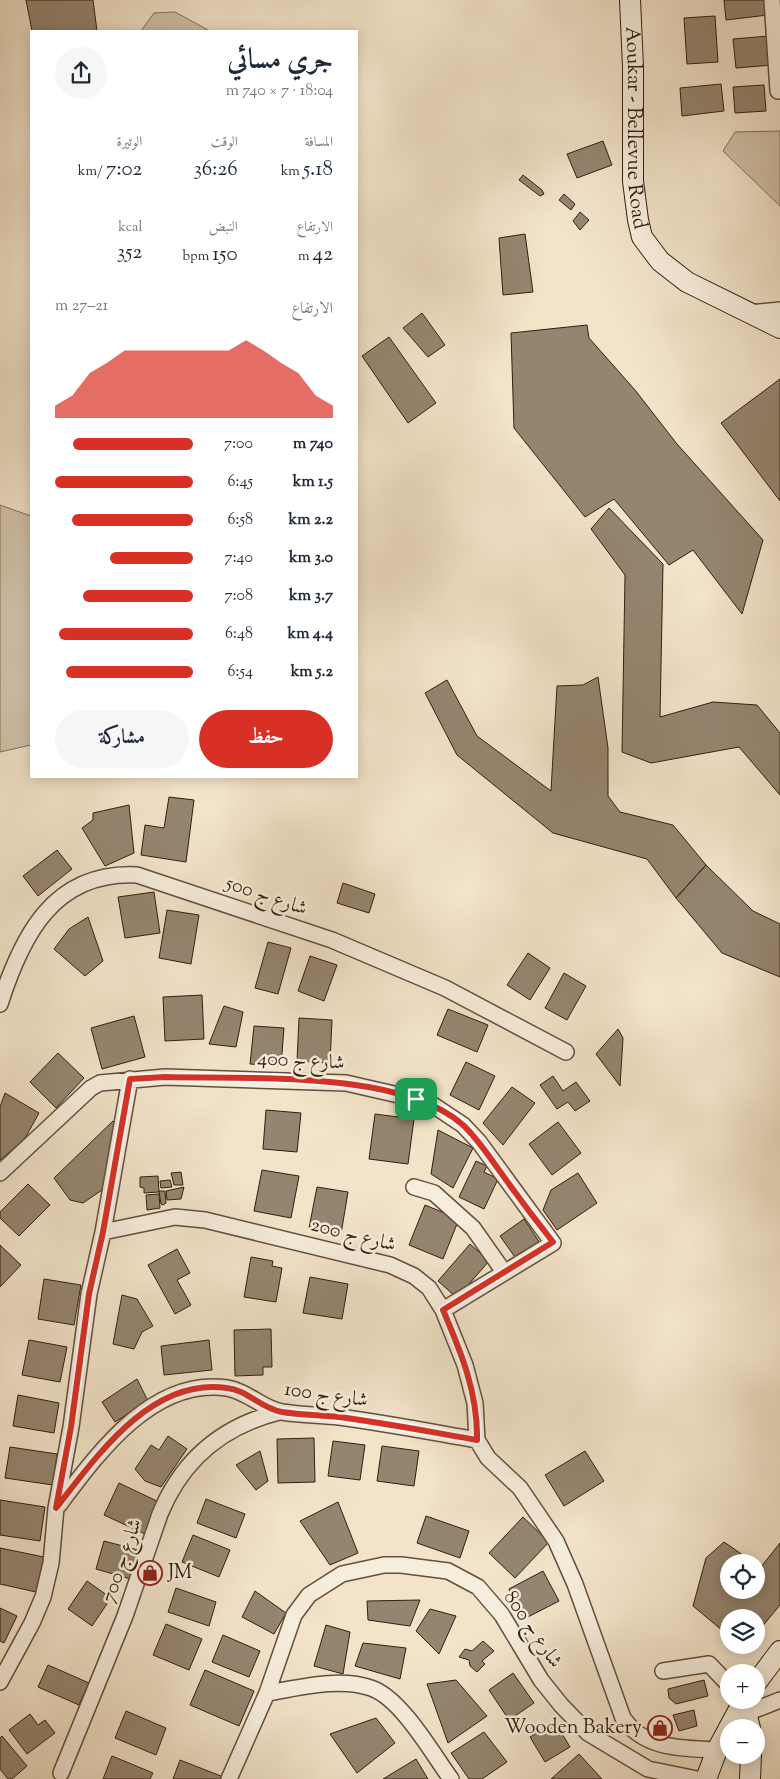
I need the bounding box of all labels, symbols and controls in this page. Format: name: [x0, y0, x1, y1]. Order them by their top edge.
street label: Aoukar - Bellevue Road: [617, 26, 654, 232]
text: جري مسائي: [227, 41, 333, 81]
button: share: [55, 47, 107, 99]
text: 18:04 · 7 × 740 m: [226, 80, 333, 103]
text: الوتيرة: [117, 133, 142, 153]
text: الوقت: [211, 133, 238, 153]
text: المسافة: [304, 133, 333, 153]
text: 7:02: [106, 155, 142, 185]
text: 36:26: [193, 155, 238, 185]
text: 5.18: [303, 155, 333, 185]
text: /km: [78, 162, 106, 182]
text: km: [281, 162, 303, 182]
text: kcal: [118, 218, 142, 238]
text: النبض: [209, 218, 238, 238]
text: الارتفاع: [297, 218, 333, 238]
text: 352: [117, 238, 142, 268]
text: 150: [212, 240, 238, 270]
text: 42: [313, 240, 333, 270]
text: bpm: [182, 247, 212, 267]
text: m: [298, 247, 313, 267]
text: 21–27 m: [55, 295, 108, 318]
text: الارتفاع: [291, 298, 333, 321]
text: 7:00: [224, 433, 253, 456]
text: 740 m: [293, 433, 333, 456]
text: 6:45: [228, 471, 253, 494]
text: 1.5 km: [293, 471, 333, 494]
text: 6:58: [228, 509, 253, 532]
text: 2.2 km: [289, 509, 333, 532]
text: 7:40: [224, 547, 253, 570]
text: 3.0 km: [289, 547, 333, 570]
text: 7:08: [225, 585, 253, 608]
text: 3.7 km: [289, 585, 333, 608]
text: 6:48: [225, 623, 253, 646]
text: 4.4 km: [287, 623, 333, 646]
text: 6:54: [228, 661, 253, 684]
text: 5.2 km: [291, 661, 333, 684]
button: مشاركة: [55, 710, 189, 768]
button: حفظ: [199, 710, 333, 768]
street label: شارع ج 500: [220, 869, 311, 925]
street label: شارع ج 400: [256, 1045, 345, 1080]
pin: [395, 1078, 437, 1120]
icon: arrive: [402, 1085, 430, 1113]
street label: شارع ج 200: [307, 1211, 399, 1262]
street label: شارع ج 100: [282, 1376, 370, 1417]
street label: شارع ج 700: [95, 1515, 152, 1607]
map controls: [720, 1554, 765, 1764]
button: locate: [720, 1554, 765, 1599]
place label: JM: [167, 1559, 192, 1588]
shop icon: JM: [137, 1560, 163, 1586]
street label: شارع ج 800: [495, 1586, 569, 1675]
button: layers: [720, 1609, 765, 1654]
button: +: [720, 1664, 765, 1709]
place label: Wooden Bakery: [504, 1714, 642, 1743]
shop icon: Wooden Bakery: [647, 1715, 673, 1741]
button: −: [720, 1719, 765, 1764]

